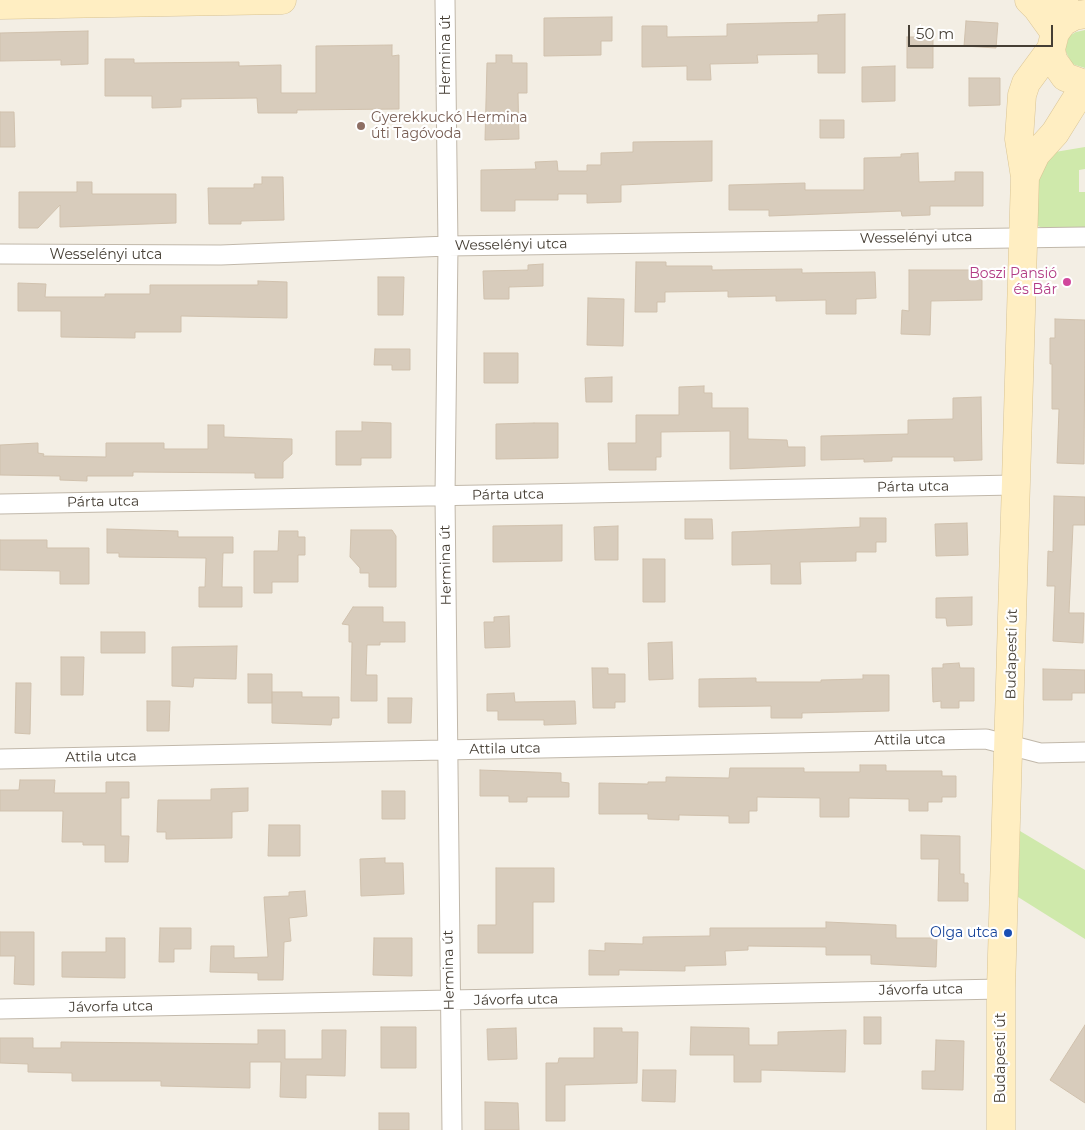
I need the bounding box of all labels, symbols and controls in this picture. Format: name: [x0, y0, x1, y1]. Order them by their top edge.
street label: Hermina út: [438, 15, 454, 95]
scale bar: [910, 15, 1055, 47]
text: 50 m: [916, 24, 954, 43]
place label: Gyerekkuckó Hermina úti Tagóvoda: [371, 110, 528, 142]
marker: Gyerekkuckó Hermina úti Tagóvoda: [355, 120, 367, 132]
street label: Wesselényi utca: [859, 229, 973, 247]
street label: Wesselényi utca: [454, 236, 568, 254]
street label: Wesselényi utca: [50, 247, 162, 263]
place label: Boszi Pansió és Bár: [969, 266, 1057, 298]
marker: Boszi Pansió és Bár: [1061, 276, 1073, 288]
street label: Párta utca: [877, 478, 949, 496]
street label: Párta utca: [472, 486, 544, 504]
street label: Párta utca: [67, 493, 139, 511]
street label: Hermina út: [437, 525, 455, 605]
street label: Budapesti út: [1003, 609, 1021, 699]
street label: Attila utca: [874, 731, 946, 749]
street label: Attila utca: [469, 740, 541, 758]
street label: Attila utca: [65, 748, 137, 766]
place label: Olga utca: [930, 925, 998, 941]
marker: Olga utca: [1002, 927, 1014, 939]
street label: Hermina út: [440, 930, 458, 1010]
street label: Jávorfa utca: [879, 981, 963, 999]
street label: Jávorfa utca: [474, 991, 558, 1009]
street label: Jávorfa utca: [69, 998, 153, 1016]
street label: Budapesti út: [993, 1013, 1009, 1103]

